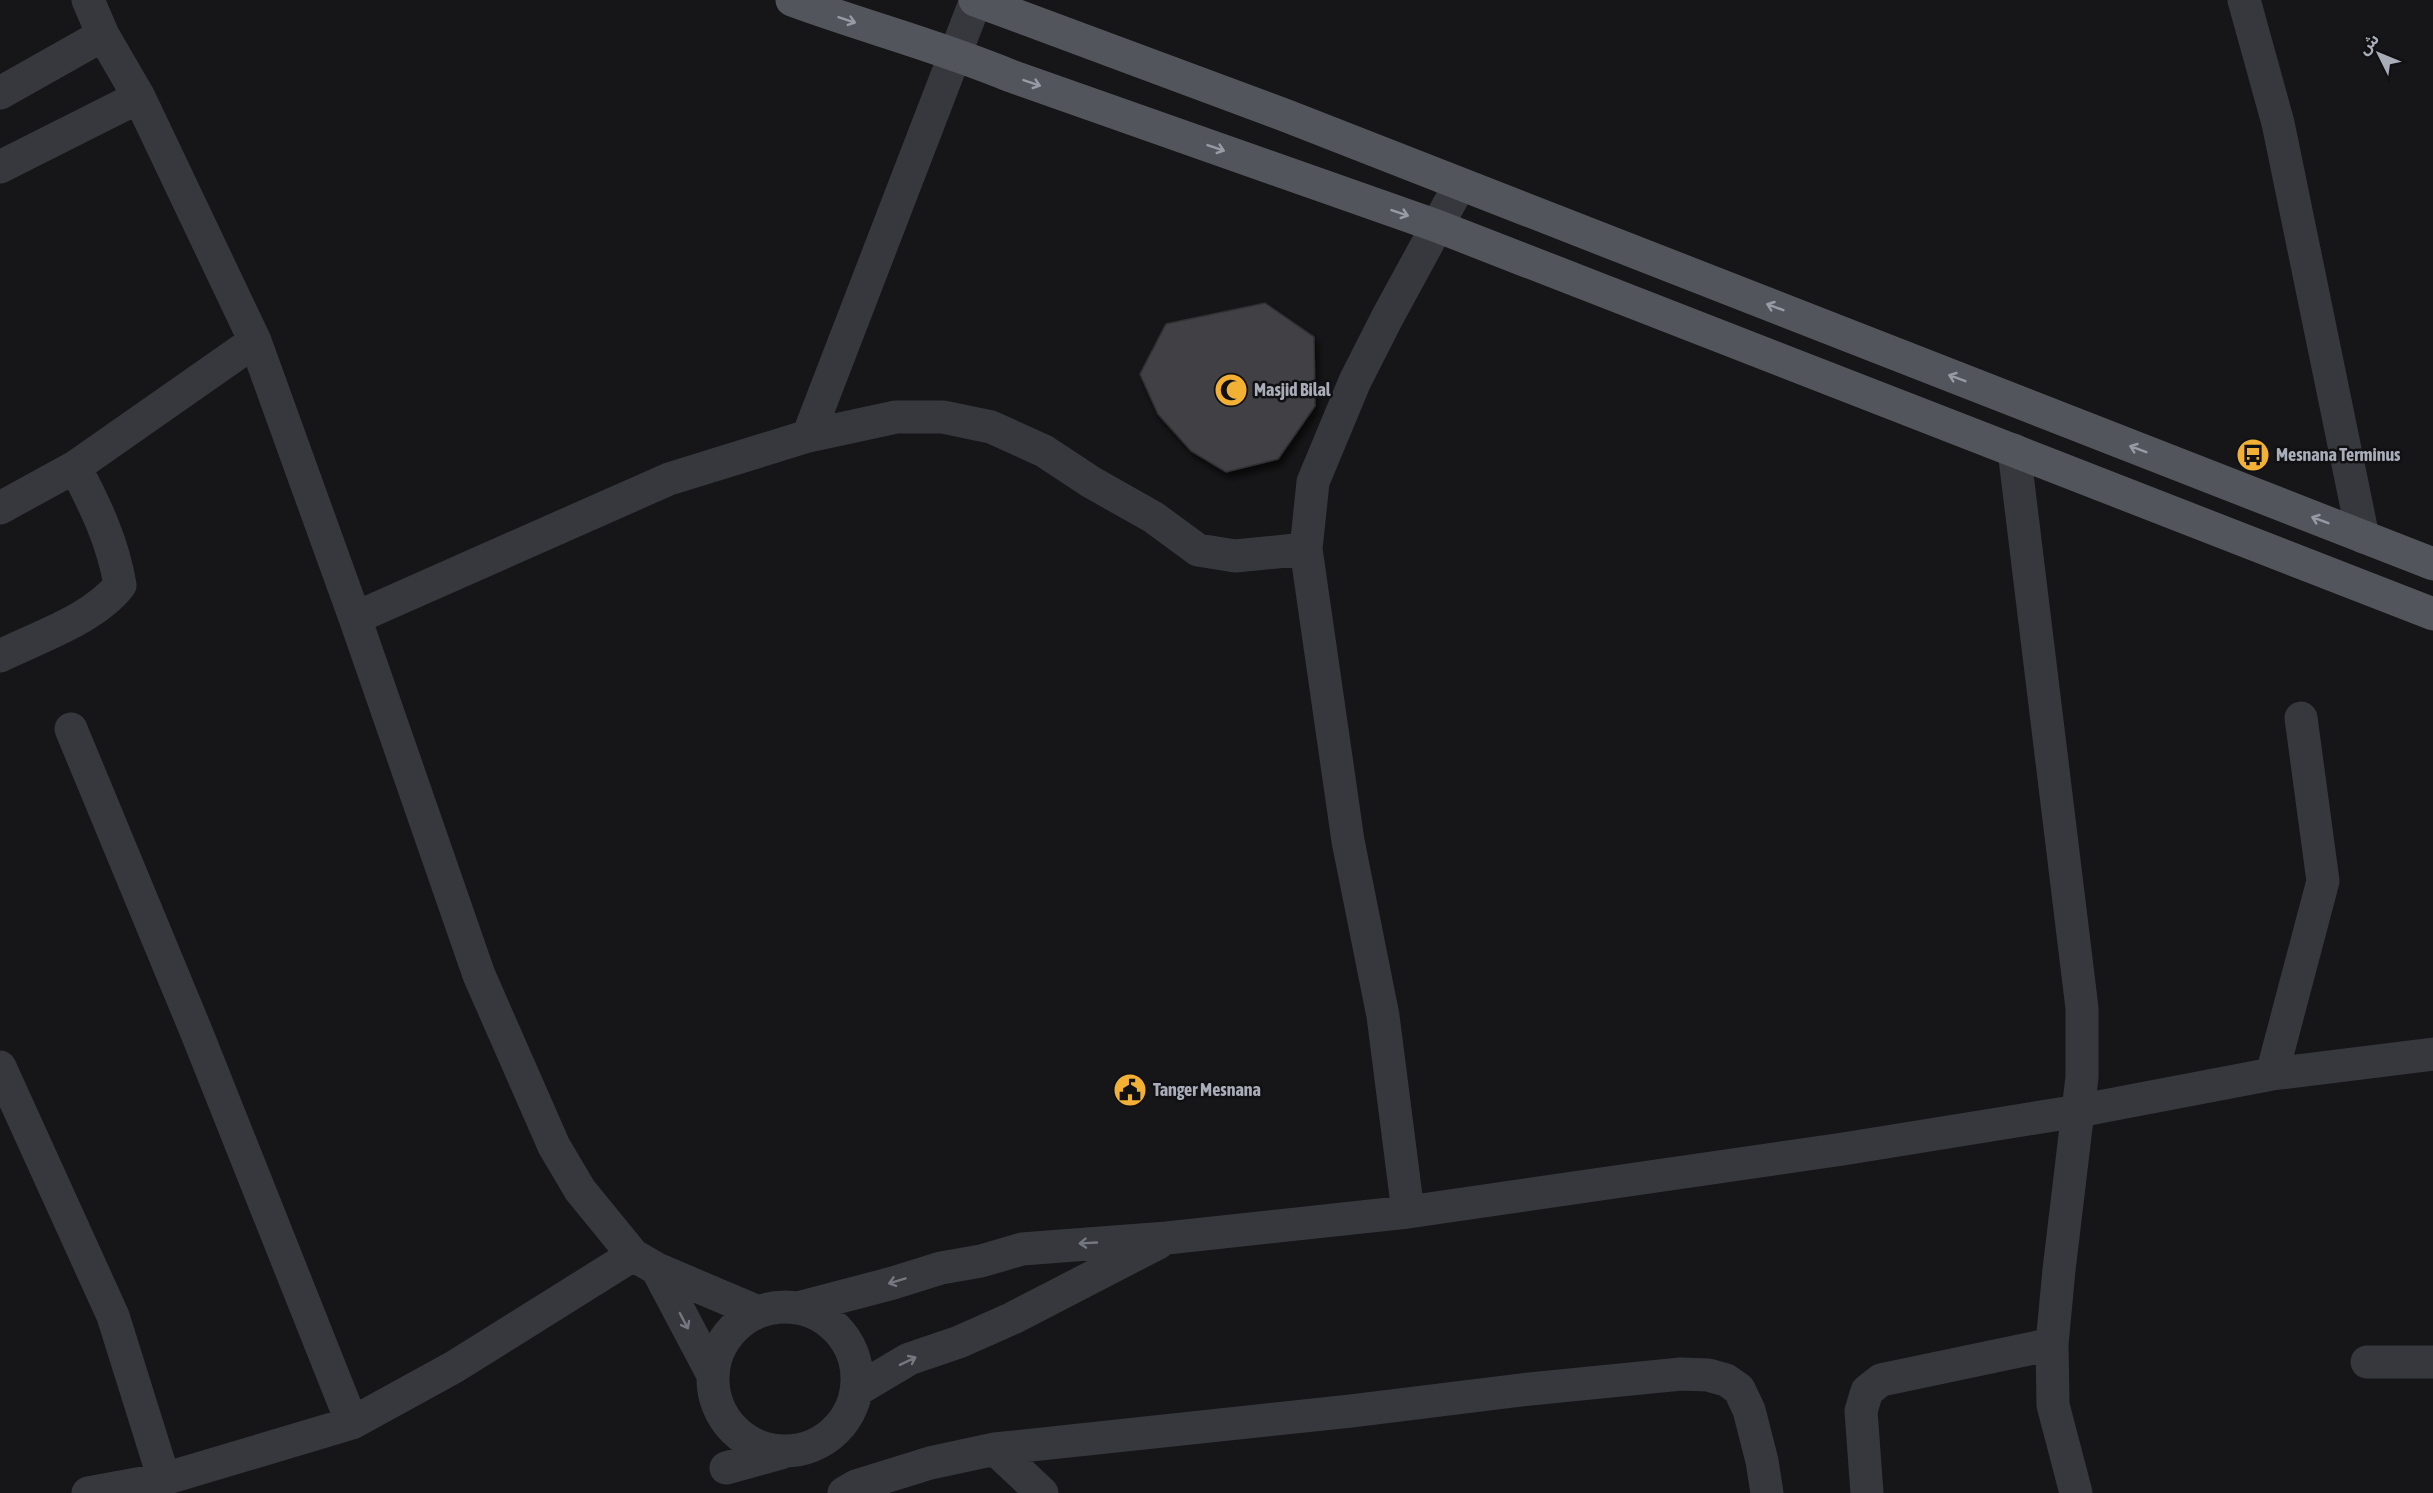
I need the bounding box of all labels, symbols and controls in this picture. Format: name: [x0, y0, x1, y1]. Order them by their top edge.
one-way arrow: [837, 15, 856, 26]
north arrow: [2349, 24, 2409, 84]
text: ش: [2354, 30, 2383, 59]
one-way arrow: [1022, 78, 1041, 89]
one-way arrow: [1206, 143, 1225, 154]
one-way arrow: [1390, 208, 1408, 219]
one-way arrow: [1766, 301, 1785, 312]
mosque icon: Masjid Bilal: [1213, 372, 1249, 408]
one-way arrow: [1948, 372, 1967, 383]
place label: Masjid Bilal: [1254, 379, 1331, 400]
bus stop icon: Mesnana Terminus: [2235, 437, 2271, 473]
one-way arrow: [2130, 443, 2148, 454]
place label: Mesnana Terminus: [2276, 444, 2401, 465]
one-way arrow: [2311, 514, 2330, 525]
public building icon: Tanger Mesnana: [1112, 1072, 1148, 1108]
place label: Tanger Mesnana: [1153, 1079, 1261, 1100]
one-way arrow: [1078, 1237, 1098, 1248]
one-way arrow: [888, 1277, 907, 1288]
one-way arrow: [678, 1312, 690, 1329]
one-way arrow: [899, 1355, 917, 1367]

